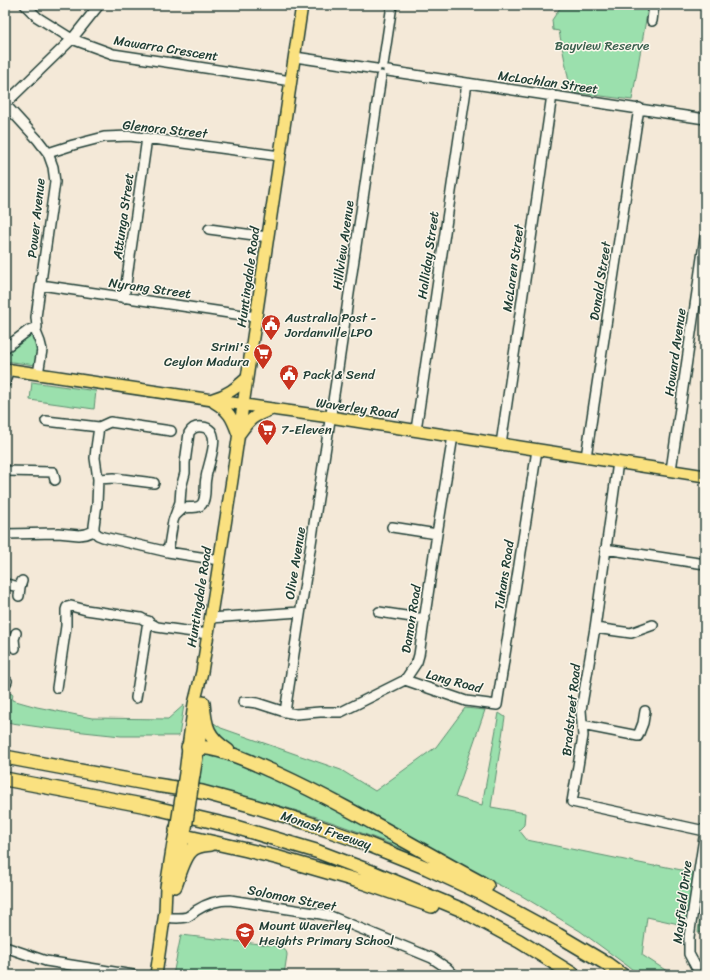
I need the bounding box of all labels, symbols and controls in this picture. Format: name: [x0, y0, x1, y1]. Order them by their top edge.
street label: Mawarra Crescent: [112, 28, 220, 68]
park label: Bayview Reserve: [555, 34, 649, 57]
street label: McLochlan Street: [496, 64, 600, 100]
street label: Glenora Street: [121, 113, 209, 145]
street label: Attunga Street: [105, 171, 140, 262]
street label: Power Avenue: [20, 177, 52, 259]
street label: Hillview Avenue: [325, 199, 361, 291]
street label: Halliday Street: [410, 209, 446, 300]
street label: McLaren Street: [495, 222, 531, 313]
street label: Huntingdale Road: [230, 224, 267, 329]
street label: Donald Street: [582, 239, 618, 322]
street label: Nyrang Street: [107, 271, 193, 305]
place label: Australia Post - Jordanville LPO: [284, 306, 376, 344]
street label: Howard Avenue: [657, 306, 693, 397]
public building icon: Australia Post - Jordanville LPO: [260, 313, 282, 341]
place label: Srini's Ceylon Madura: [164, 335, 250, 373]
supermarket icon: Srini's Ceylon Madura: [252, 342, 274, 370]
public building icon: Pack & Send: [278, 363, 300, 391]
place label: Pack & Send: [303, 363, 376, 386]
street label: Waverley Road: [315, 391, 401, 425]
supermarket icon: 7-Eleven: [256, 418, 278, 446]
place label: 7-Eleven: [281, 418, 332, 441]
street label: Olive Avenue: [278, 525, 312, 601]
street label: Tuhans Road: [487, 538, 521, 611]
street label: Huntingdale Road: [180, 544, 218, 649]
street label: Damon Road: [394, 582, 428, 655]
street label: Lang Road: [423, 662, 486, 700]
street label: Bradstreet Road: [555, 662, 587, 757]
street label: Monash Freeway: [278, 804, 375, 856]
street label: Mayfield Drive: [665, 859, 699, 945]
street label: Solomon Street: [246, 878, 339, 918]
place label: Mount Waverley Heights Primary School: [259, 914, 394, 952]
school or university icon: Mount Waverley Heights Primary School: [234, 921, 256, 949]

